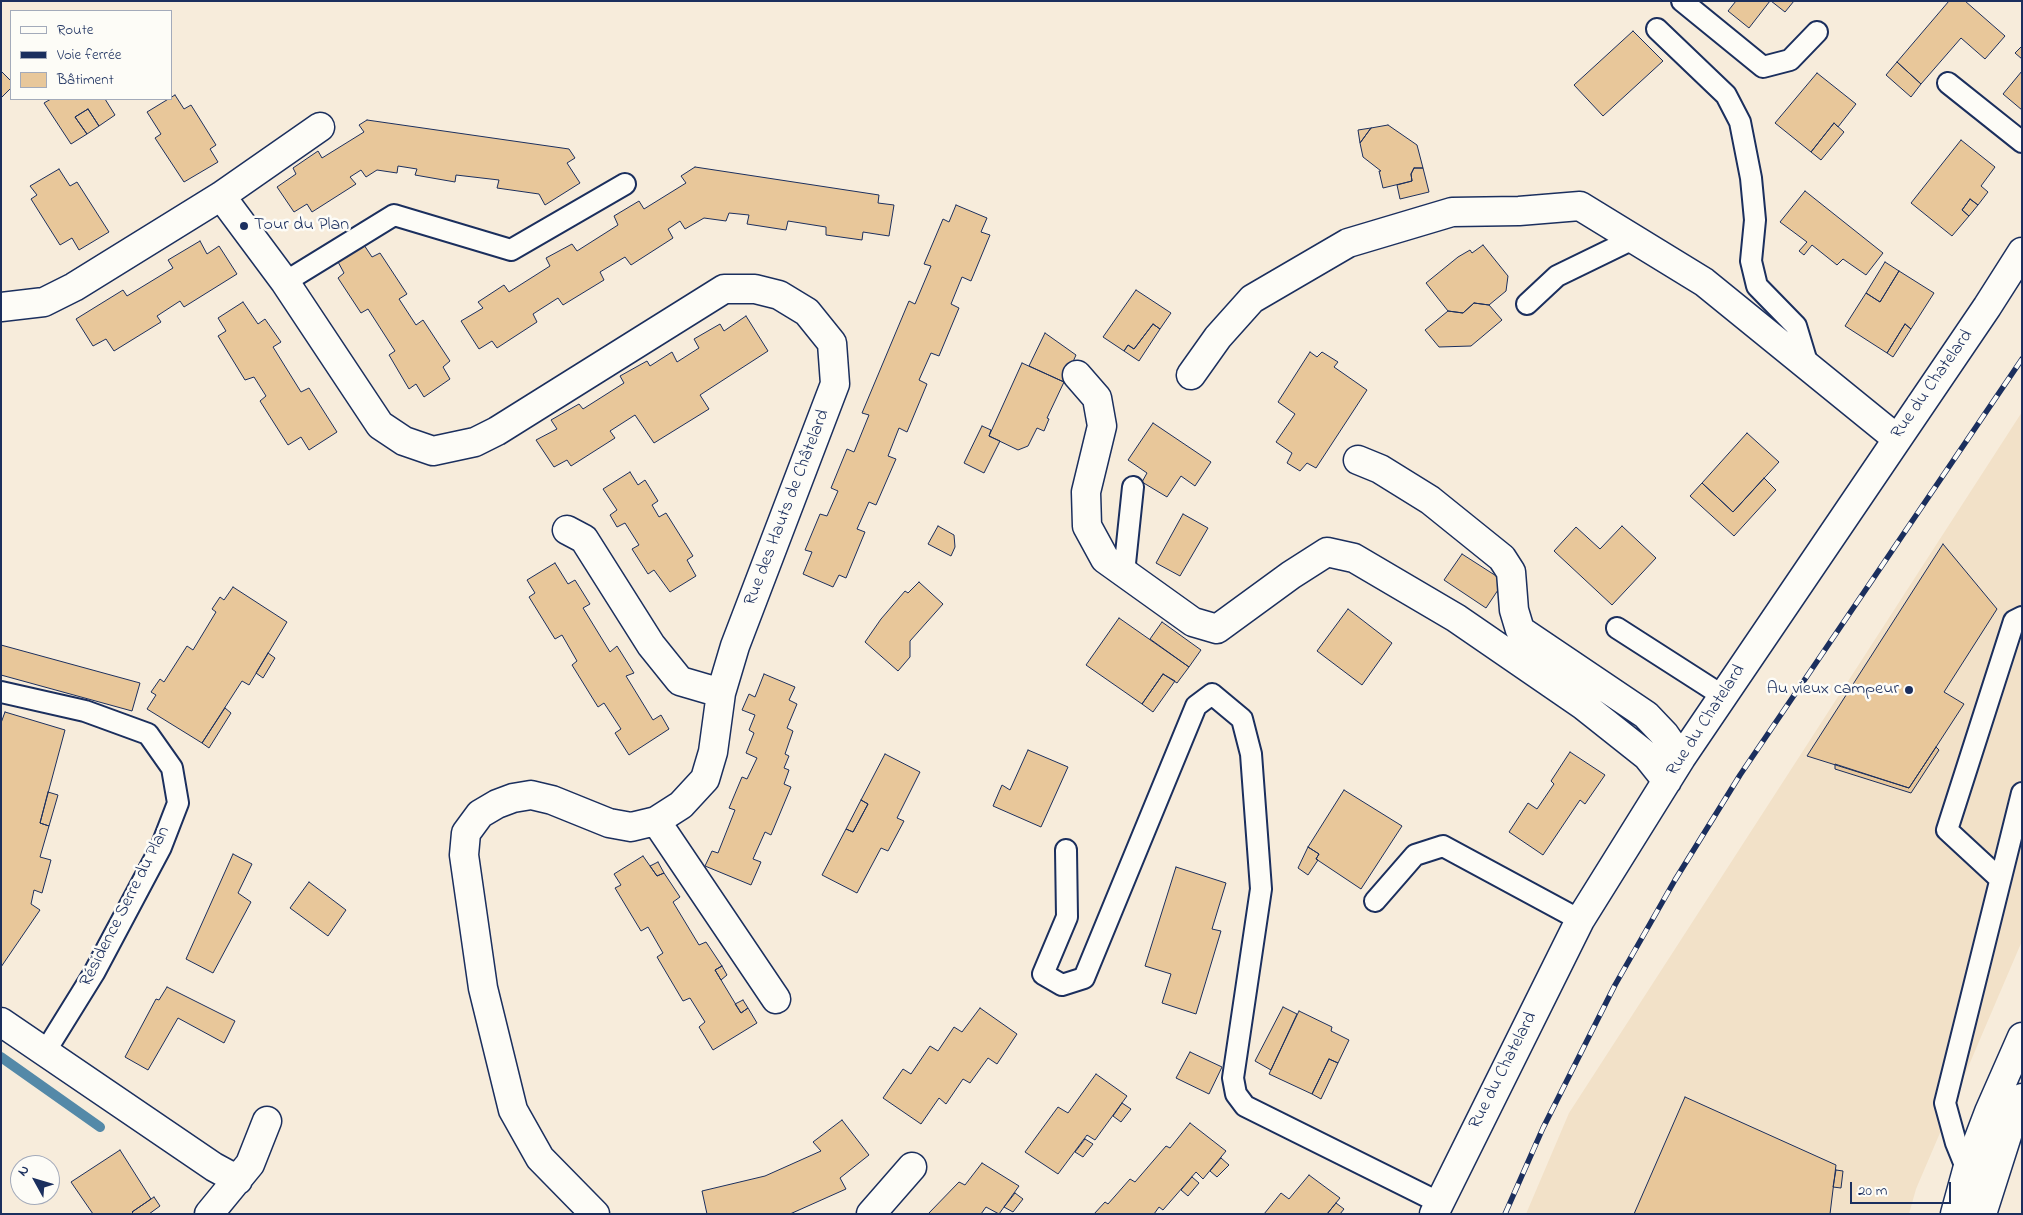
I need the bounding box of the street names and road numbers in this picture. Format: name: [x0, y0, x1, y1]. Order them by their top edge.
street label: Rue du Chatelard: [1887, 326, 1979, 444]
street label: Rue des Hauts de Châtelard: [741, 407, 835, 609]
street label: Rue du Chatelard: [1663, 661, 1751, 781]
street label: Résidence Serre du Plan: [76, 823, 176, 991]
street label: Rue du Chatelard: [1465, 1009, 1543, 1133]

